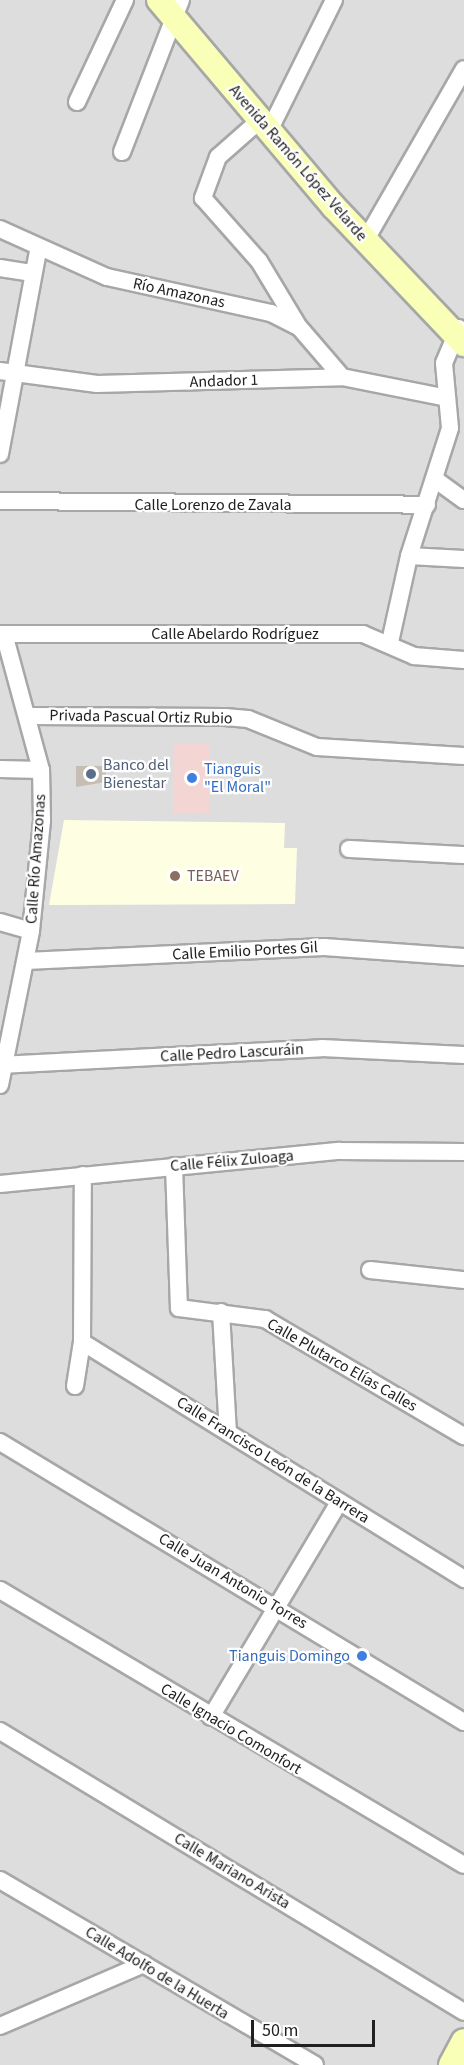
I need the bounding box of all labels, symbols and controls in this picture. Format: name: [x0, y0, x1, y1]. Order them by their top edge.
street label: Avenida Ramón López Velarde: [225, 81, 371, 245]
street label: Río Amazonas: [131, 274, 227, 312]
street label: Andador 1: [189, 370, 259, 392]
street label: Calle Lorenzo de Zavala: [134, 495, 292, 515]
street label: Calle Abelardo Rodríguez: [151, 624, 319, 644]
street label: Privada Pascual Ortiz Rubio: [49, 706, 233, 728]
place label: Banco del Bienestar: [103, 755, 169, 793]
place label: Tianguis "El Moral": [204, 759, 271, 797]
marker: Banco del Bienestar: [84, 767, 98, 781]
marker: Tianguis "El Moral": [185, 771, 199, 785]
street label: Calle Río Amazonas: [22, 793, 50, 925]
place label: TEBAEV: [187, 866, 239, 886]
marker: TEBAEV: [168, 869, 182, 883]
street label: Calle Emilio Portes Gil: [172, 938, 318, 964]
street label: Calle Pedro Lascuráin: [160, 1040, 304, 1066]
street label: Calle Félix Zuloaga: [169, 1146, 295, 1176]
street label: Calle Plutarco Elías Calles: [264, 1314, 420, 1416]
street label: Calle Francisco León de la Barrera: [173, 1393, 373, 1527]
street label: Calle Juan Antonio Torres: [155, 1529, 311, 1633]
place label: Tianguis Domingo: [229, 1646, 350, 1666]
marker: Tianguis Domingo: [355, 1649, 369, 1663]
street label: Calle Ignacio Comonfort: [157, 1679, 305, 1779]
street label: Calle Mariano Arista: [170, 1829, 294, 1913]
street label: Calle Adolfo de la Huerta: [82, 1922, 232, 2024]
scale bar: [254, 2008, 378, 2046]
text: 50 m: [262, 2018, 298, 2043]

